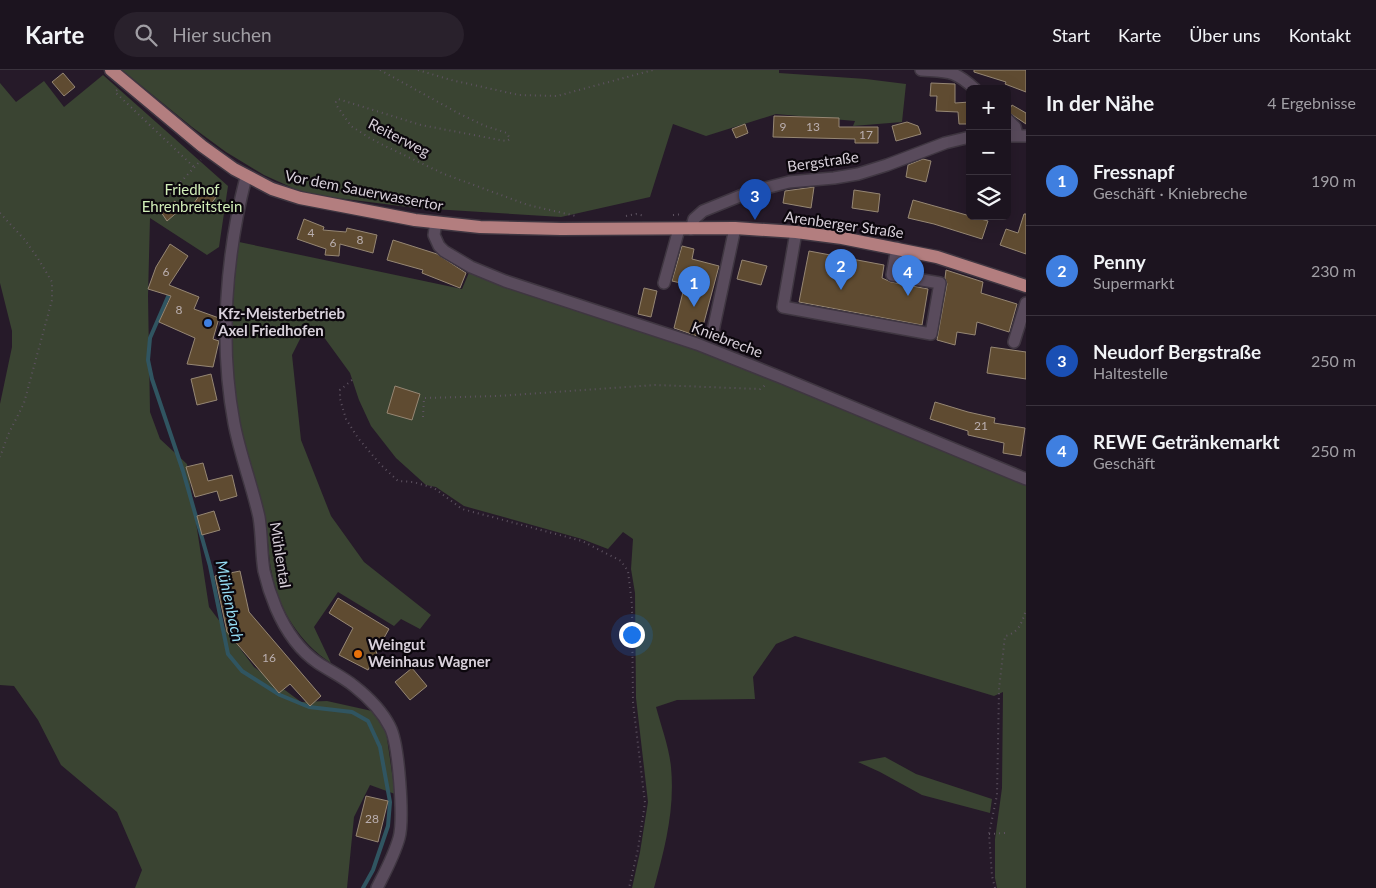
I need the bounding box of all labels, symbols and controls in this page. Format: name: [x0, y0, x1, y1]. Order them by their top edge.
search box: [114, 12, 464, 57]
text: Karte: [25, 20, 84, 49]
icon: search: [132, 21, 160, 49]
text: Hier suchen: [172, 23, 272, 46]
text: Start: [1052, 24, 1090, 46]
text: Karte: [1118, 24, 1161, 46]
text: Über uns: [1189, 24, 1261, 46]
text: Kontakt: [1289, 24, 1351, 46]
map controls: [966, 85, 1011, 220]
button: +: [966, 85, 1011, 130]
text: In der Nähe: [1046, 90, 1154, 115]
text: 4 Ergebnisse: [1267, 93, 1356, 112]
street label: Reiterweg: [366, 114, 433, 160]
house number: 9: [780, 119, 787, 134]
house number: 13: [806, 119, 820, 134]
house number: 17: [859, 127, 873, 142]
button: −: [966, 130, 1011, 175]
street label: Bergstraße: [786, 147, 860, 175]
text: Fressnapf: [1093, 160, 1174, 183]
street label: Vor dem Sauerwassertor: [283, 166, 445, 214]
text: 1: [1057, 171, 1067, 190]
text: 190 m: [1311, 171, 1356, 190]
button: layers: [966, 175, 1011, 220]
pin: 3: [739, 179, 771, 220]
park label: Friedhof Ehrenbreitstein: [142, 180, 242, 215]
text: Geschäft · Kniebreche: [1093, 183, 1247, 202]
street label: Arenberger Straße: [783, 207, 905, 241]
house number: 4: [308, 225, 315, 240]
house number: 8: [357, 232, 364, 247]
house number: 6: [330, 235, 337, 250]
pin: 2: [825, 249, 857, 290]
text: Penny: [1093, 250, 1146, 273]
pin: 4: [892, 255, 924, 296]
text: 2: [1057, 261, 1067, 280]
text: 230 m: [1311, 261, 1356, 280]
house number: 6: [163, 264, 170, 279]
pin: 1: [678, 266, 710, 307]
text: Supermarkt: [1093, 273, 1174, 292]
house number: 8: [176, 302, 183, 317]
place label: Kfz-Meisterbetrieb Axel Friedhofen: [217, 304, 345, 339]
marker: Kfz-Meisterbetrieb Axel Friedhofen: [202, 317, 214, 329]
street label: Kniebreche: [689, 317, 766, 361]
text: Neudorf Bergstraße: [1093, 340, 1261, 363]
text: 3: [1057, 351, 1067, 370]
text: 250 m: [1311, 351, 1356, 370]
text: Haltestelle: [1093, 363, 1168, 382]
house number: 21: [974, 418, 988, 433]
text: REWE Getränkemarkt: [1093, 430, 1279, 453]
text: 4: [1057, 441, 1067, 460]
text: 250 m: [1311, 441, 1356, 460]
text: Geschäft: [1093, 453, 1155, 472]
street label: Mühlental: [267, 521, 295, 589]
water label: Mühlenbach: [213, 558, 248, 643]
your location: [619, 622, 645, 648]
place label: Weingut Weinhaus Wagner: [368, 635, 491, 670]
marker: Weingut Weinhaus Wagner: [352, 648, 364, 660]
house number: 16: [262, 650, 276, 665]
house number: 28: [365, 811, 379, 826]

